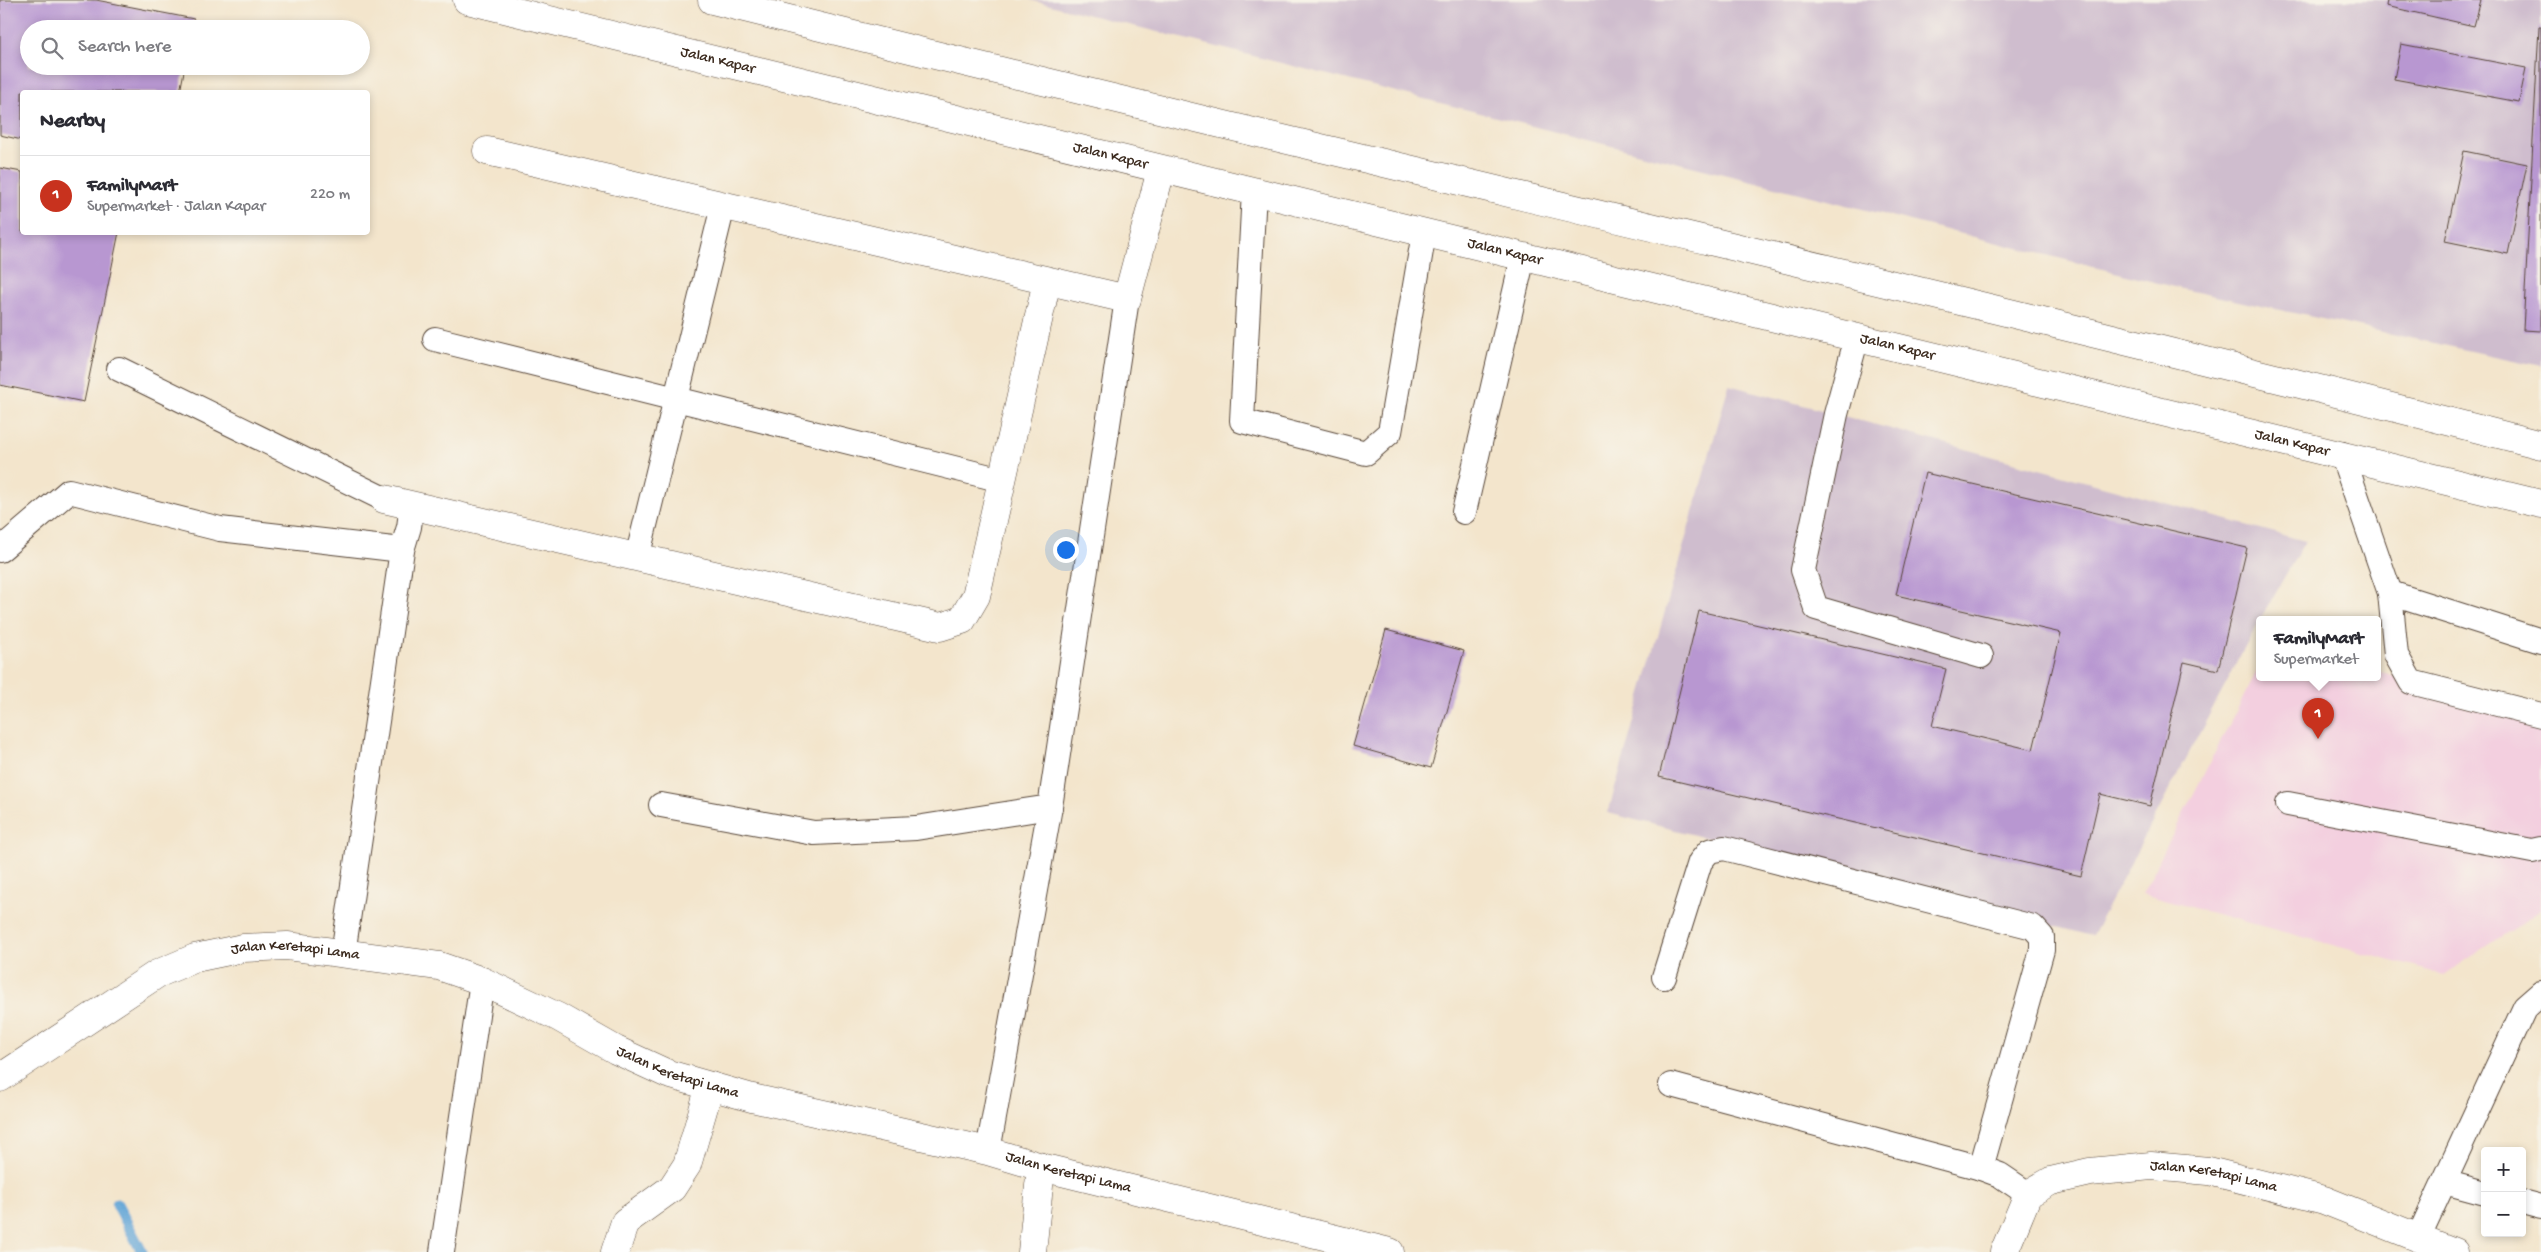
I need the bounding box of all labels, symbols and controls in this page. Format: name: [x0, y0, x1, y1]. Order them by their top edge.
search box: [20, 20, 370, 75]
icon: search: [38, 34, 66, 62]
text: Search here: [78, 36, 172, 59]
street label: Jalan Kapar: [679, 43, 759, 79]
text: Nearby: [40, 110, 105, 135]
street label: Jalan Kapar: [1071, 139, 1151, 174]
text: FamilyMart: [87, 175, 177, 198]
text: 1: [53, 186, 59, 205]
text: 220 m: [310, 186, 350, 205]
text: Supermarket · Jalan Kapar: [87, 198, 265, 217]
street label: Jalan Kapar: [1466, 234, 1546, 270]
street label: Jalan Kapar: [1858, 330, 1938, 366]
street label: Jalan Kapar: [2253, 426, 2333, 462]
your location: [1053, 537, 1079, 563]
popup: [2256, 616, 2381, 681]
text: FamilyMart: [2274, 628, 2363, 651]
text: Supermarket: [2274, 651, 2358, 670]
pin: 1: [2302, 698, 2334, 739]
street label: Jalan Keretapi Lama: [229, 937, 361, 965]
street label: Jalan Keretapi Lama: [613, 1042, 741, 1103]
map controls: [2481, 1147, 2526, 1237]
button: +: [2481, 1147, 2526, 1192]
street label: Jalan Keretapi Lama: [1003, 1148, 1134, 1198]
street label: Jalan Keretapi Lama: [2149, 1157, 2280, 1197]
button: −: [2481, 1192, 2526, 1237]

